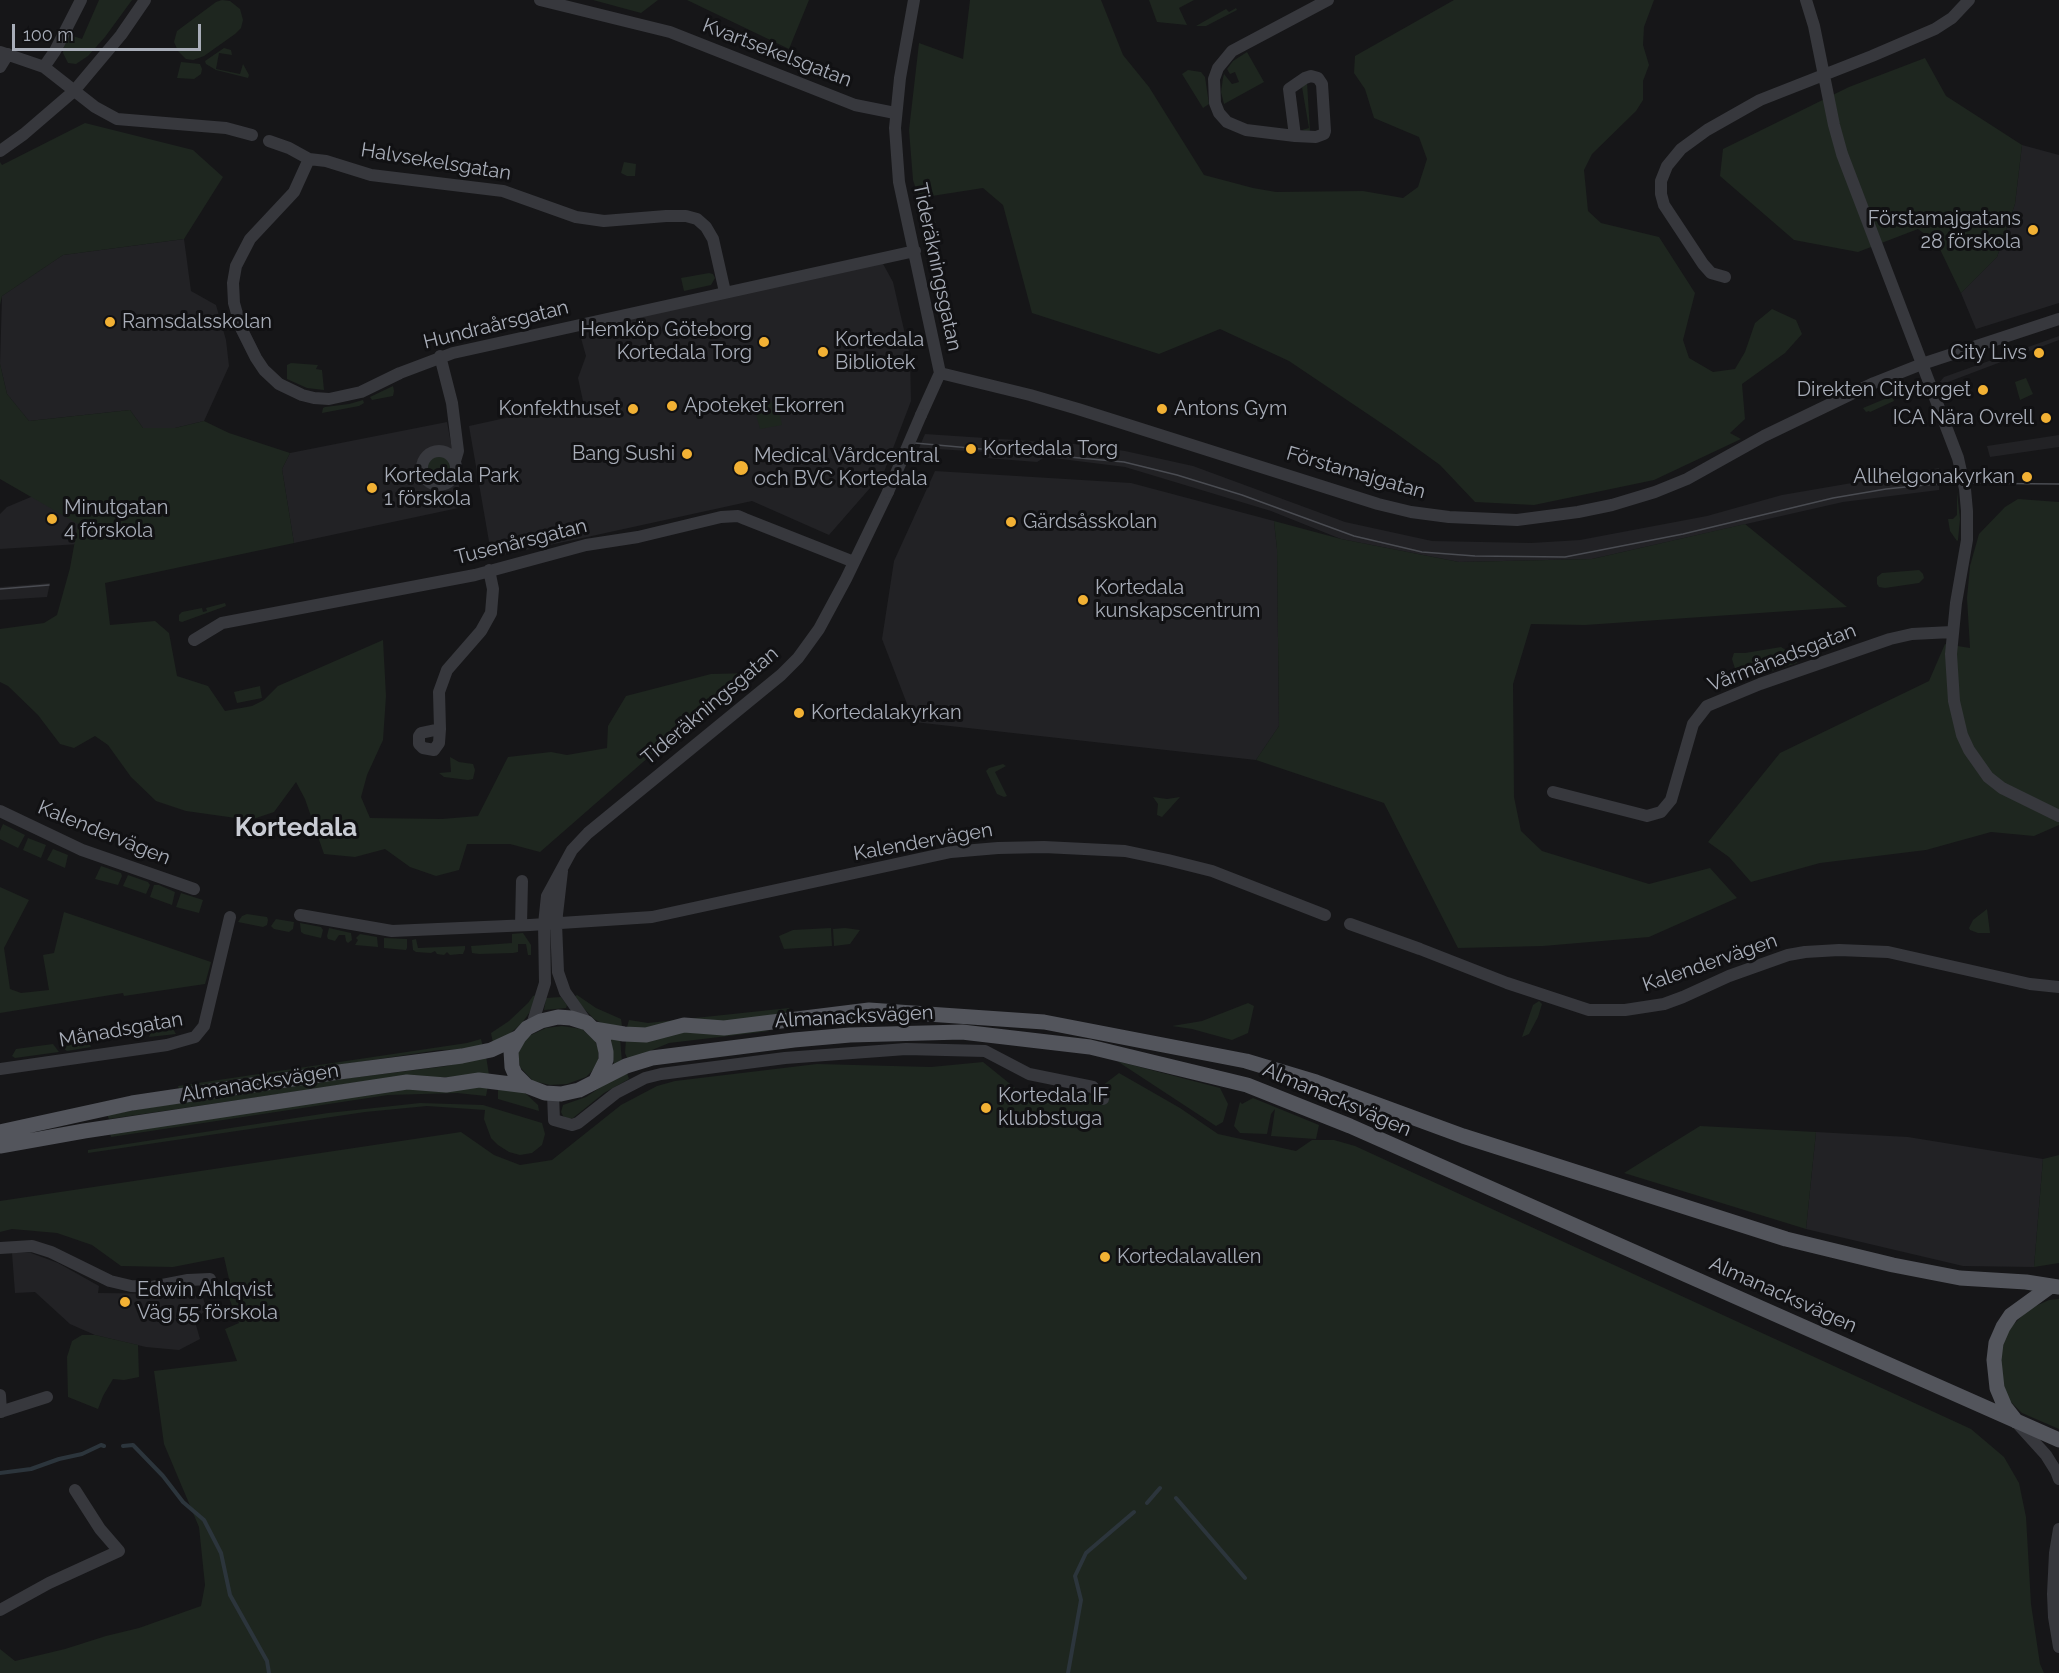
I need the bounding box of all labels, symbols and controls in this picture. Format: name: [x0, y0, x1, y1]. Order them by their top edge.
scale bar: [15, 12, 204, 50]
street label: Kvartsekelsgatan: [699, 14, 855, 92]
text: 100 m: [23, 24, 74, 45]
street label: Halvsekelsgatan: [359, 138, 513, 186]
street label: Tideräkningsgatan: [907, 181, 967, 353]
place label: Förstamajgatans 28 förskola: [1868, 207, 2021, 254]
marker: Förstamajgatans 28 förskola: [2026, 223, 2040, 237]
street label: Hundraårsgatan: [421, 295, 571, 355]
place label: Ramsdalsskolan: [122, 310, 272, 334]
marker: Ramsdalsskolan: [103, 315, 117, 329]
place label: Hemköp Göteborg Kortedala Torg: [580, 318, 752, 365]
place label: Kortedala Bibliotek: [835, 328, 924, 375]
marker: Hemköp Göteborg Kortedala Torg: [757, 335, 771, 349]
place label: City Livs: [1950, 341, 2027, 365]
marker: Kortedala Bibliotek: [816, 345, 830, 359]
marker: City Livs: [2032, 346, 2046, 360]
place label: Direkten Citytorget: [1797, 378, 1971, 402]
marker: Direkten Citytorget: [1976, 383, 1990, 397]
place label: Apoteket Ekorren: [684, 394, 845, 418]
place label: Konfekthuset: [498, 397, 621, 421]
place label: Antons Gym: [1174, 397, 1287, 421]
marker: Apoteket Ekorren: [665, 399, 679, 413]
marker: Konfekthuset: [626, 402, 640, 416]
marker: Antons Gym: [1155, 402, 1169, 416]
place label: ICA Nära Ovrell: [1893, 406, 2034, 430]
marker: ICA Nära Ovrell: [2039, 411, 2053, 425]
place label: Kortedala Torg: [983, 437, 1118, 461]
place label: Bang Sushi: [572, 442, 675, 466]
marker: Kortedala Torg: [964, 442, 978, 456]
street label: Förstamajgatan: [1284, 442, 1428, 504]
place label: Medical Vårdcentral och BVC Kortedala: [754, 444, 939, 491]
marker: Bang Sushi: [680, 447, 694, 461]
marker: Medical Vårdcentral och BVC Kortedala: [732, 459, 750, 477]
place label: Kortedala Park 1 förskola: [384, 464, 519, 511]
place label: Allhelgonakyrkan: [1853, 465, 2015, 489]
marker: Allhelgonakyrkan: [2020, 470, 2034, 484]
marker: Kortedala Park 1 förskola: [365, 481, 379, 495]
place label: Minutgatan 4 förskola: [64, 496, 168, 543]
place label: Gärdsåsskolan: [1023, 510, 1157, 534]
marker: Minutgatan 4 förskola: [45, 512, 59, 526]
street label: Tusenårsgatan: [452, 514, 590, 570]
marker: Gärdsåsskolan: [1004, 515, 1018, 529]
place label: Kortedala kunskapscentrum: [1095, 576, 1260, 623]
marker: Kortedala kunskapscentrum: [1076, 593, 1090, 607]
street label: Vårmånadsgatan: [1704, 619, 1860, 697]
street label: Tideräkningsgatan: [637, 642, 783, 770]
place label: Kortedalakyrkan: [811, 701, 962, 725]
marker: Kortedalakyrkan: [792, 706, 806, 720]
street label: Kalendervägen: [34, 795, 174, 871]
district label: Kortedala: [235, 812, 357, 844]
street label: Kalendervägen: [852, 818, 994, 866]
street label: Kalendervägen: [1640, 929, 1780, 997]
street label: Almanacksvägen: [774, 1001, 934, 1033]
street label: Månadsgatan: [57, 1007, 185, 1053]
street label: Almanacksvägen: [1259, 1058, 1415, 1142]
street label: Almanacksvägen: [180, 1059, 340, 1107]
place label: Kortedala IF klubbstuga: [998, 1084, 1109, 1131]
marker: Kortedala IF klubbstuga: [979, 1101, 993, 1115]
place label: Kortedalavallen: [1117, 1245, 1261, 1269]
marker: Kortedalavallen: [1098, 1250, 1112, 1264]
street label: Almanacksvägen: [1706, 1252, 1860, 1338]
place label: Edwin Ahlqvist Väg 55 förskola: [137, 1278, 278, 1325]
marker: Edwin Ahlqvist Väg 55 förskola: [118, 1295, 132, 1309]

